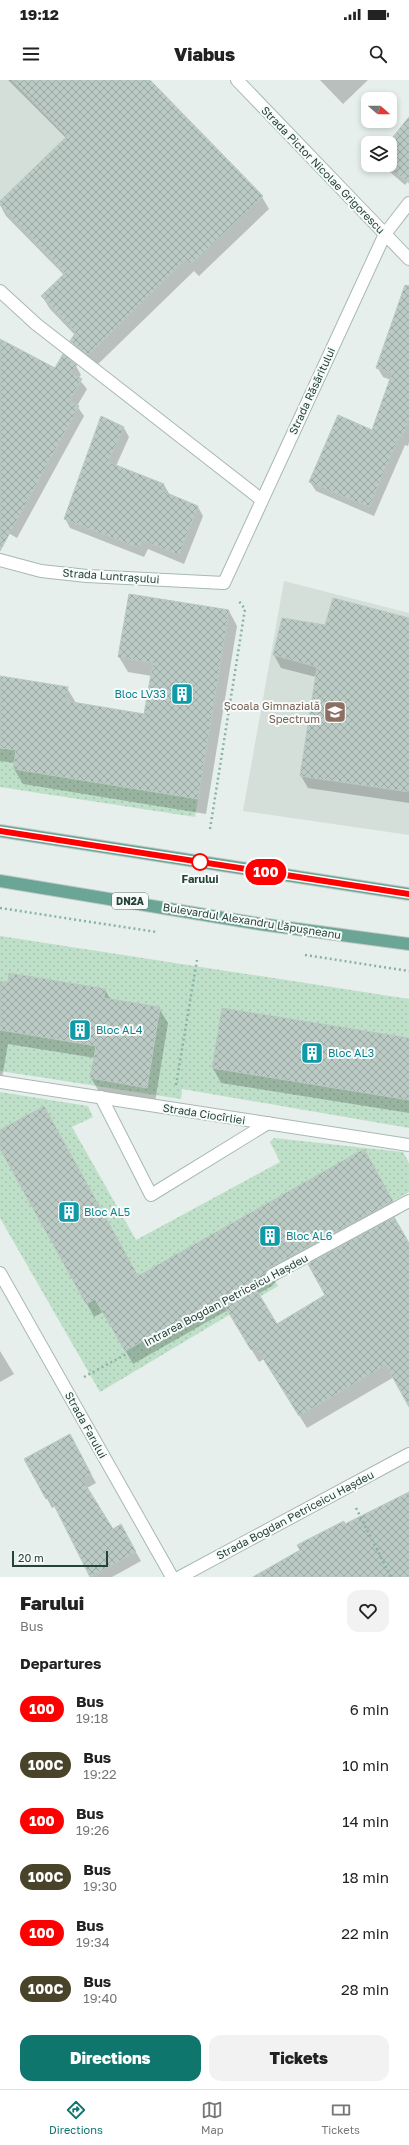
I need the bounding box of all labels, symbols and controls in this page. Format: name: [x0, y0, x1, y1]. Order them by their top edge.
text: 19:12: [20, 5, 59, 23]
icon: menu: [20, 43, 42, 65]
text: Viabus: [174, 43, 235, 65]
icon: search: [367, 43, 389, 65]
north arrow: [361, 92, 397, 128]
map controls: [361, 92, 397, 172]
street label: Strada Pictor Nicolae Grigorescu: [259, 103, 388, 236]
button: layers: [361, 136, 397, 172]
street label: Strada Răsăritului: [286, 345, 337, 436]
street label: Strada Luntrașului: [62, 566, 160, 586]
building icon: Bloc LV33: [169, 681, 195, 707]
place label: Bloc LV33: [114, 687, 166, 700]
place label: Școala Gimnazială Spectrum: [224, 699, 320, 725]
school or university icon: Școala Gimnazială Spectrum: [322, 699, 348, 725]
marker: Farului: [191, 853, 209, 871]
line badge: 100: [243, 859, 289, 885]
text: 100: [253, 863, 279, 880]
place label: Farului: [182, 872, 218, 885]
road number: DN2A: [112, 893, 148, 909]
street label: Bulevardul Alexandru Lăpușneanu: [162, 900, 342, 942]
building icon: Bloc AL4: [67, 1017, 93, 1043]
place label: Bloc AL4: [96, 1023, 143, 1036]
building icon: Bloc AL3: [299, 1040, 325, 1066]
place label: Bloc AL3: [328, 1046, 374, 1059]
street label: Strada Ciocîrliei: [162, 1101, 246, 1126]
building icon: Bloc AL5: [56, 1199, 82, 1225]
place label: Bloc AL5: [84, 1205, 130, 1218]
building icon: Bloc AL6: [257, 1223, 283, 1249]
place label: Bloc AL6: [286, 1229, 333, 1242]
street label: Intrarea Bogdan Petriceicu Hașdeu: [142, 1251, 310, 1349]
street label: Strada Farului: [63, 1389, 110, 1460]
street label: Strada Bogdan Petriceicu Hașdeu: [214, 1467, 376, 1563]
scale bar: [12, 1549, 108, 1568]
text: 20 m: [18, 1551, 44, 1564]
button: heart: [347, 1590, 389, 1632]
text: Farului: [20, 1591, 84, 1614]
text: Bus: [20, 1618, 43, 1634]
text: Departures: [20, 1654, 101, 1672]
text: Bus: [76, 1692, 104, 1710]
text: 100: [29, 1700, 55, 1717]
text: 6 min: [350, 1700, 389, 1718]
text: 19:18: [76, 1710, 108, 1726]
text: Bus: [83, 1748, 111, 1766]
text: 100C: [28, 1756, 63, 1773]
text: 10 min: [342, 1756, 389, 1774]
text: 19:22: [83, 1766, 117, 1782]
text: Bus: [76, 1804, 104, 1822]
text: 100: [29, 1812, 55, 1829]
text: 14 min: [342, 1812, 389, 1830]
text: 19:26: [76, 1822, 109, 1838]
text: Bus: [83, 1860, 111, 1878]
text: 100C: [28, 1868, 63, 1885]
text: 18 min: [342, 1868, 389, 1886]
text: 19:30: [83, 1878, 117, 1894]
text: Bus: [76, 1916, 104, 1934]
text: 100: [29, 1924, 55, 1941]
text: 22 min: [341, 1924, 389, 1942]
text: 19:34: [76, 1934, 110, 1950]
text: Bus: [83, 1972, 111, 1990]
text: 100C: [28, 1980, 63, 1997]
text: 28 min: [341, 1980, 389, 1998]
text: 19:40: [83, 1990, 117, 2006]
button: Directions: [20, 2035, 201, 2081]
button: Tickets: [209, 2035, 389, 2081]
tab: Directions: [49, 2099, 103, 2136]
tab: Map: [201, 2099, 223, 2136]
tab: Tickets: [322, 2099, 360, 2136]

